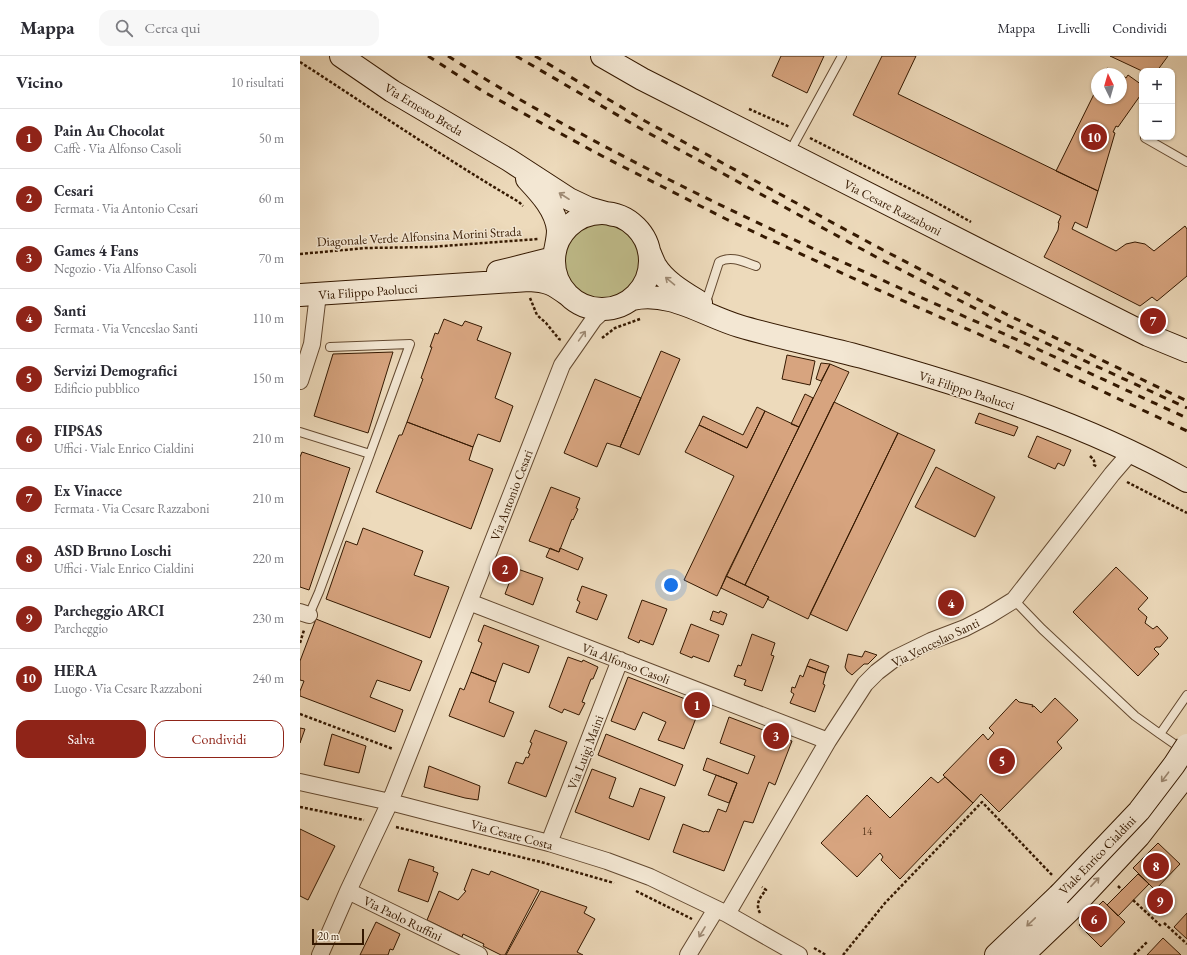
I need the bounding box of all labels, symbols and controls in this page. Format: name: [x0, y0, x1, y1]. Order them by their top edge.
search box: [99, 10, 379, 46]
text: Mappa: [20, 15, 75, 40]
icon: search: [113, 17, 135, 39]
text: Cerca qui: [145, 18, 200, 37]
text: Mappa: [997, 19, 1035, 37]
text: Livelli: [1057, 19, 1090, 37]
text: Condividi: [1112, 19, 1167, 37]
north arrow: [1091, 68, 1127, 104]
map controls: [1139, 68, 1175, 140]
button: +: [1139, 68, 1175, 104]
text: Vicino: [16, 71, 63, 93]
text: 10 risultati: [231, 74, 284, 91]
street label: Via Ernesto Breda: [381, 79, 467, 140]
button: −: [1139, 104, 1175, 140]
text: Pain Au Chocolat: [54, 121, 165, 140]
pin: 10: [1081, 122, 1107, 152]
text: 1: [26, 130, 32, 147]
text: 50 m: [259, 130, 284, 147]
text: Caffè · Via Alfonso Casoli: [54, 140, 182, 157]
street label: Via Cesare Razzaboni: [841, 175, 945, 239]
text: Cesari: [54, 181, 94, 200]
text: 2: [26, 190, 32, 207]
text: 60 m: [259, 190, 284, 207]
one-way arrow: [559, 192, 570, 200]
text: Fermata · Via Antonio Cesari: [54, 200, 198, 217]
street label: Diagonale Verde Alfonsina Morini Strada: [316, 223, 523, 250]
text: Games 4 Fans: [54, 241, 138, 260]
text: 3: [26, 250, 32, 267]
text: 70 m: [259, 250, 284, 267]
text: Negozio · Via Alfonso Casoli: [54, 260, 197, 277]
one-way arrow: [665, 277, 676, 286]
street label: Via Filippo Paolucci: [318, 280, 418, 303]
text: Santi: [54, 301, 86, 320]
pin: 7: [1140, 306, 1166, 336]
text: 4: [26, 310, 32, 327]
text: 110 m: [253, 310, 284, 327]
text: Fermata · Via Venceslao Santi: [54, 320, 198, 337]
one-way arrow: [578, 331, 586, 342]
text: Servizi Demografici: [54, 361, 177, 380]
street label: Via Filippo Paolucci: [917, 367, 1017, 414]
text: 5: [26, 370, 32, 387]
text: 150 m: [253, 370, 284, 387]
text: Edificio pubblico: [54, 380, 140, 397]
text: FIPSAS: [54, 421, 102, 440]
text: 6: [26, 430, 32, 447]
text: 210 m: [253, 430, 284, 447]
text: Uffici · Viale Enrico Cialdini: [54, 440, 194, 457]
street label: Via Antonio Cesari: [486, 447, 537, 543]
text: Ex Vinacce: [54, 481, 122, 500]
text: 7: [26, 490, 32, 507]
text: 210 m: [253, 490, 284, 507]
text: Fermata · Via Cesare Razzaboni: [54, 500, 210, 517]
text: ASD Bruno Loschi: [54, 541, 172, 560]
text: 8: [26, 550, 32, 567]
text: 220 m: [253, 550, 284, 567]
pin: 2: [492, 554, 518, 584]
text: Uffici · Viale Enrico Cialdini: [54, 560, 194, 577]
your location: [661, 575, 681, 595]
pin: 4: [938, 588, 964, 618]
text: Parcheggio ARCI: [54, 601, 164, 620]
text: 9: [26, 610, 32, 627]
text: 230 m: [253, 610, 284, 627]
street label: Via Venceslao Santi: [888, 614, 982, 671]
text: Parcheggio: [54, 620, 108, 637]
street label: Via Alfonso Casoli: [579, 639, 672, 688]
text: HERA: [54, 661, 97, 680]
text: 10: [22, 670, 36, 687]
text: 240 m: [253, 670, 284, 687]
text: Luogo · Via Cesare Razzaboni: [54, 680, 202, 697]
pin: 1: [684, 690, 710, 720]
street label: Via Luigi Maini: [563, 713, 607, 792]
button: Salva: [16, 720, 146, 758]
button: Condividi: [154, 720, 284, 758]
pin: 3: [763, 721, 789, 751]
pin: 5: [989, 746, 1015, 776]
one-way arrow: [1161, 771, 1169, 782]
street label: Viale Enrico Cialdini: [1055, 812, 1140, 899]
street label: Via Cesare Costa: [469, 815, 556, 854]
house number: 14: [862, 824, 873, 838]
pin: 8: [1143, 851, 1169, 881]
one-way arrow: [1091, 877, 1100, 887]
pin: 9: [1147, 886, 1173, 916]
street label: Via Paolo Ruffini: [360, 892, 445, 945]
pin: 6: [1081, 904, 1107, 934]
one-way arrow: [1026, 917, 1036, 926]
one-way arrow: [698, 926, 706, 938]
scale bar: [312, 927, 364, 946]
text: 20 m: [318, 929, 339, 943]

